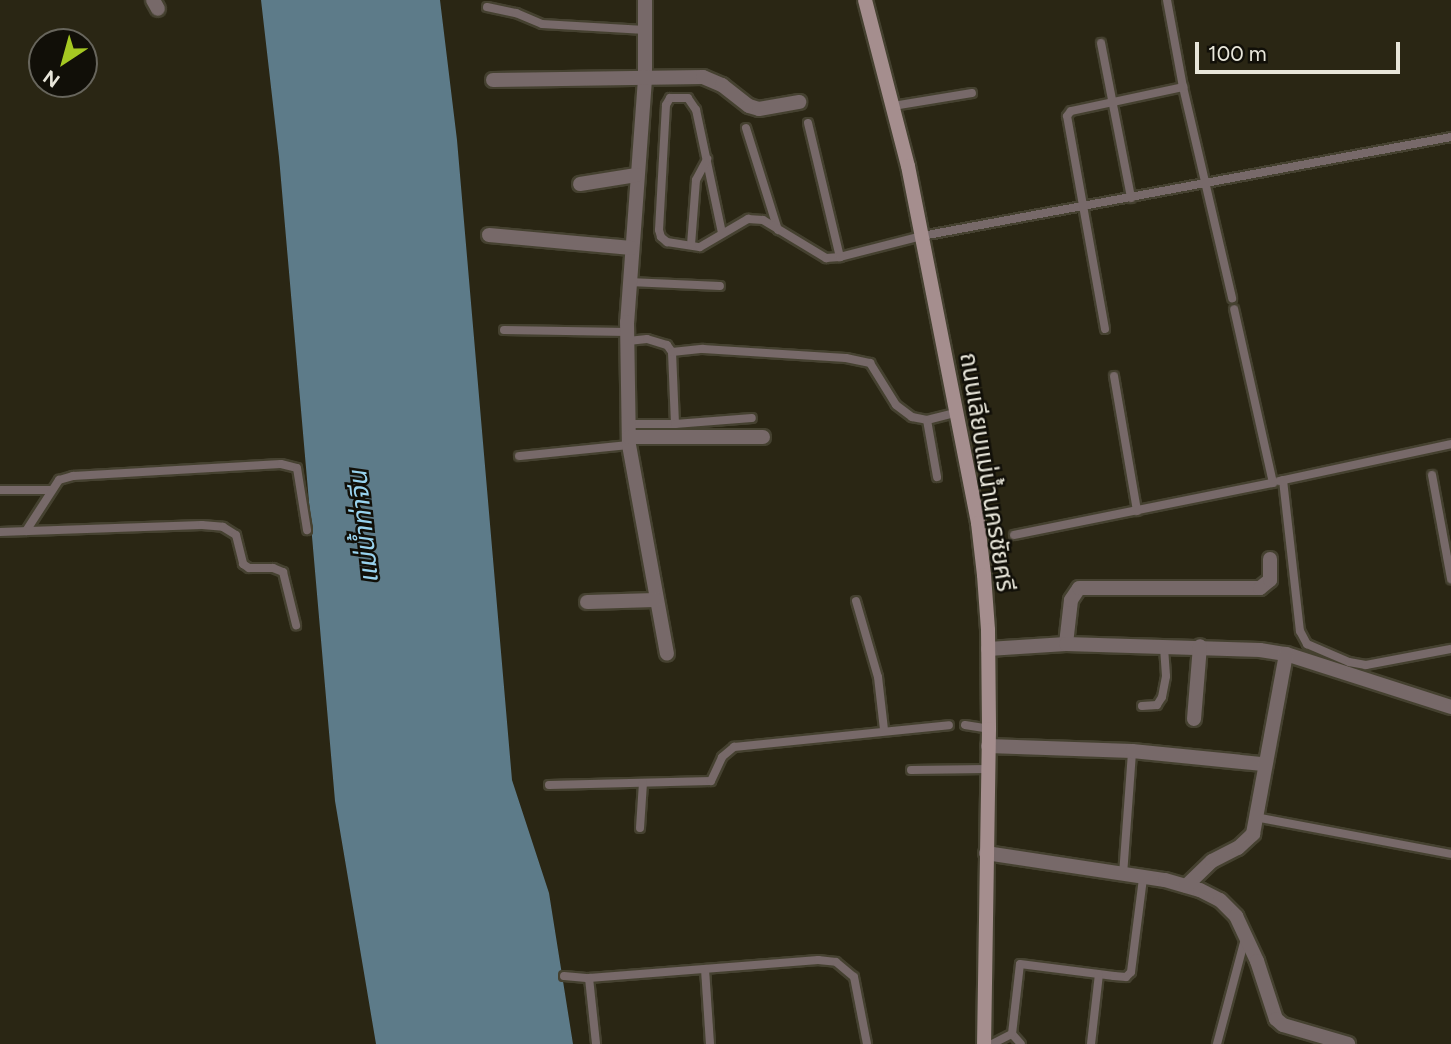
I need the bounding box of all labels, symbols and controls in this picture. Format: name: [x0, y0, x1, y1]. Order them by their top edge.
north arrow: [28, 28, 98, 98]
scale bar: [1199, 28, 1404, 72]
text: 100 m: [1208, 41, 1267, 66]
text: N: [39, 65, 64, 92]
street label: ถนนเลียบแม่น้ำนครชัยศรี: [954, 351, 1020, 593]
water label: แม่น้ำท่าจีน: [343, 469, 385, 585]

